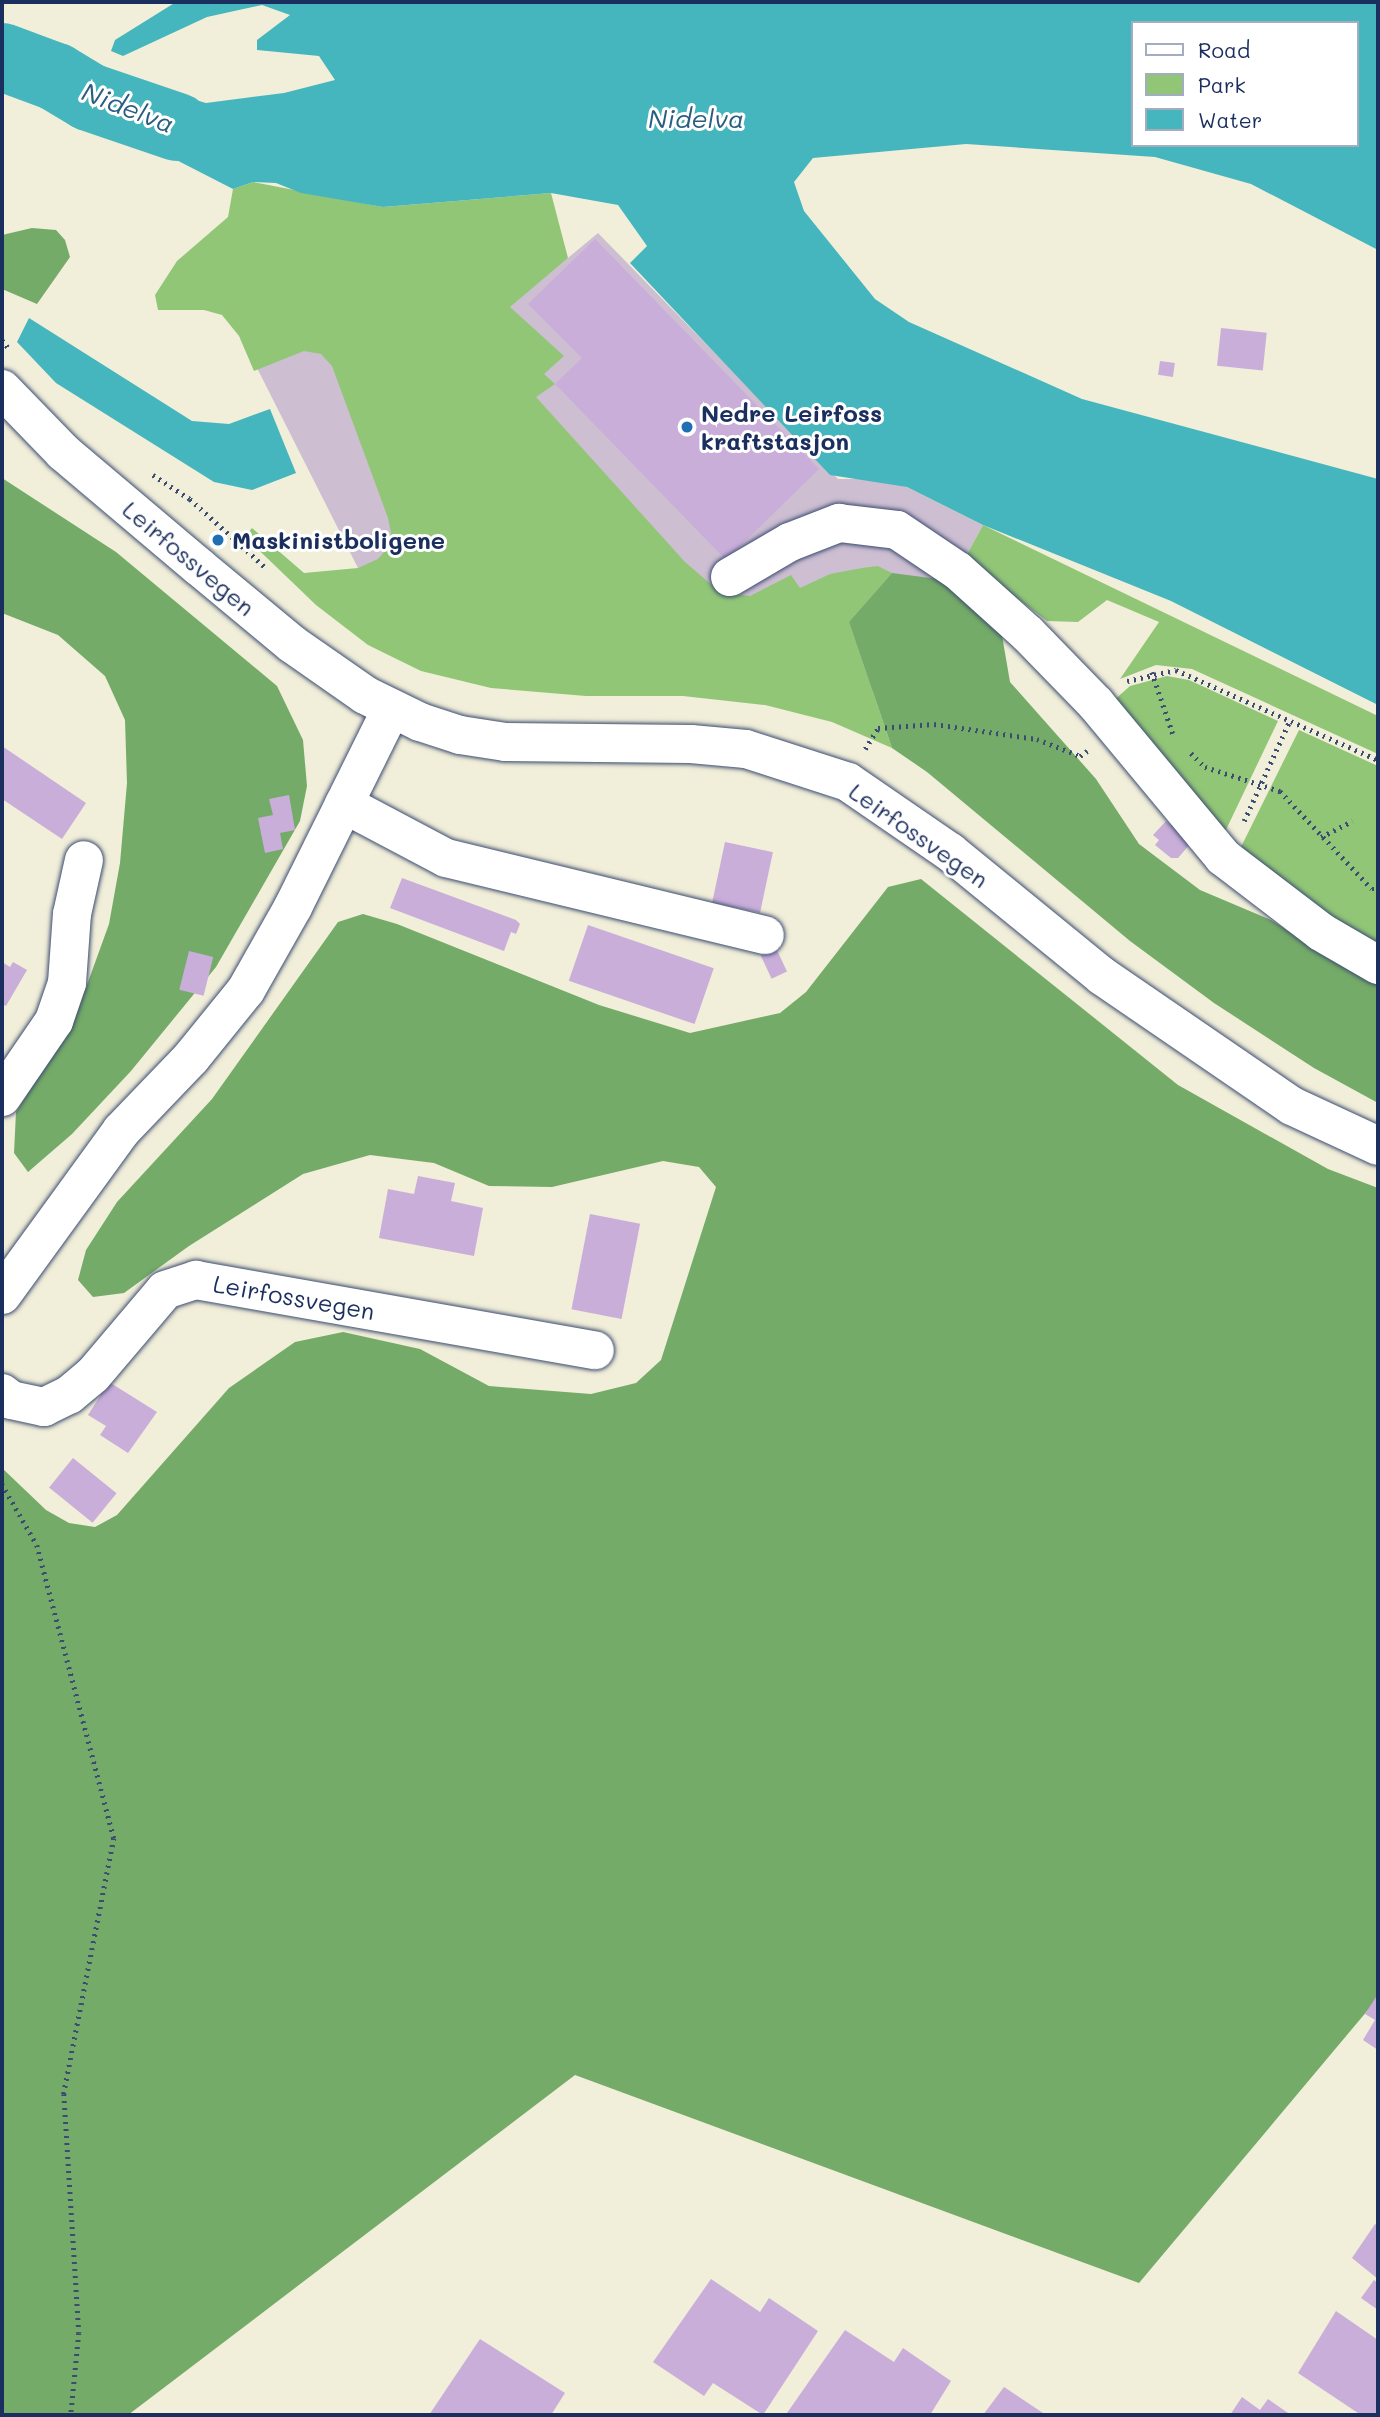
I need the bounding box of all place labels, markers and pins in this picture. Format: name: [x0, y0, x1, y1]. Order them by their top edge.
place label: Nedre Leirfoss kraftstasjon: [701, 399, 882, 455]
marker: Nedre Leirfoss kraftstasjon: [679, 419, 695, 435]
place label: Maskinistboligene: [232, 526, 445, 554]
marker: Maskinistboligene: [210, 532, 226, 548]

